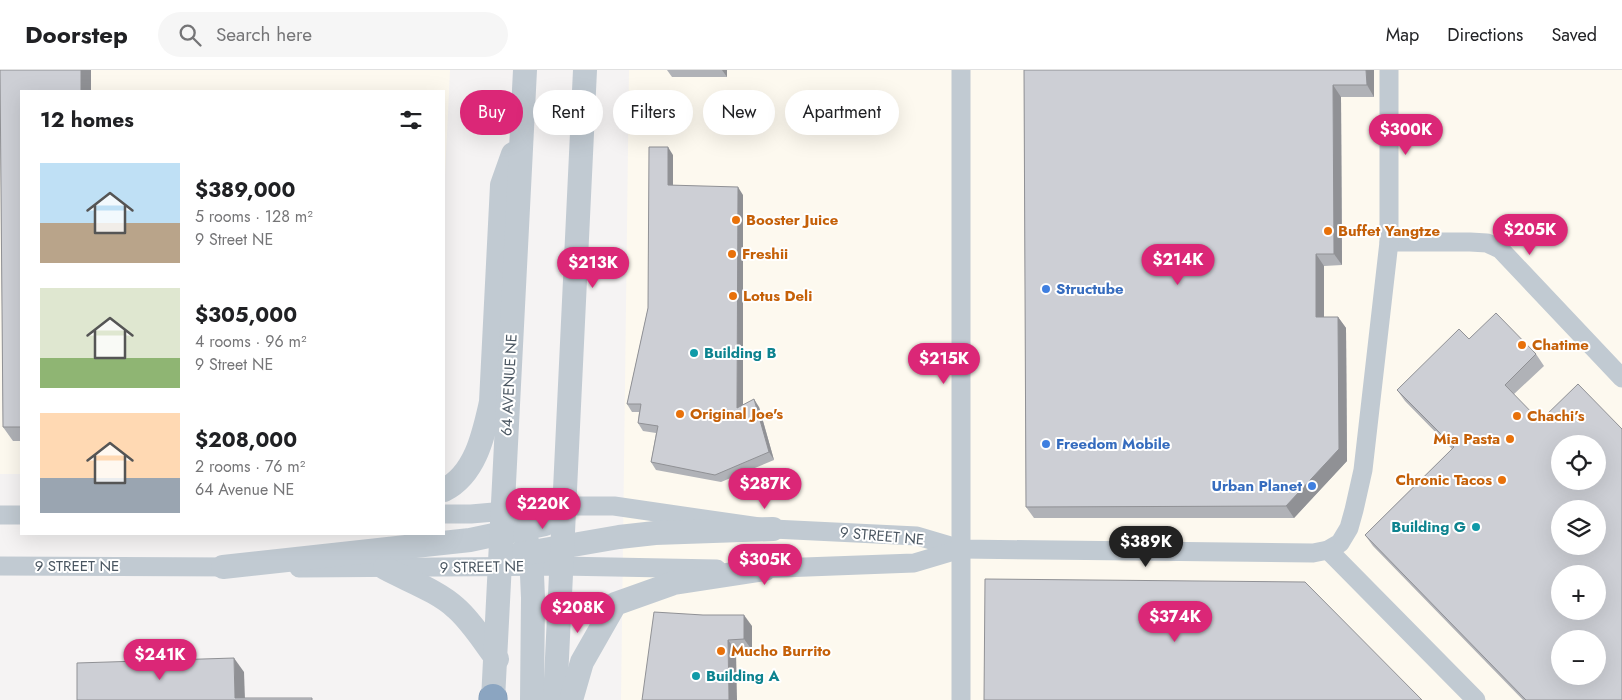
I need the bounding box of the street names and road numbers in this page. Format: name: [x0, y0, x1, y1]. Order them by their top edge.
street label: 64 AVENUE NE: [495, 333, 523, 437]
street label: 9 STREET NE: [839, 521, 925, 551]
street label: 9 STREET NE: [35, 555, 119, 577]
street label: 9 STREET NE: [440, 555, 524, 579]

